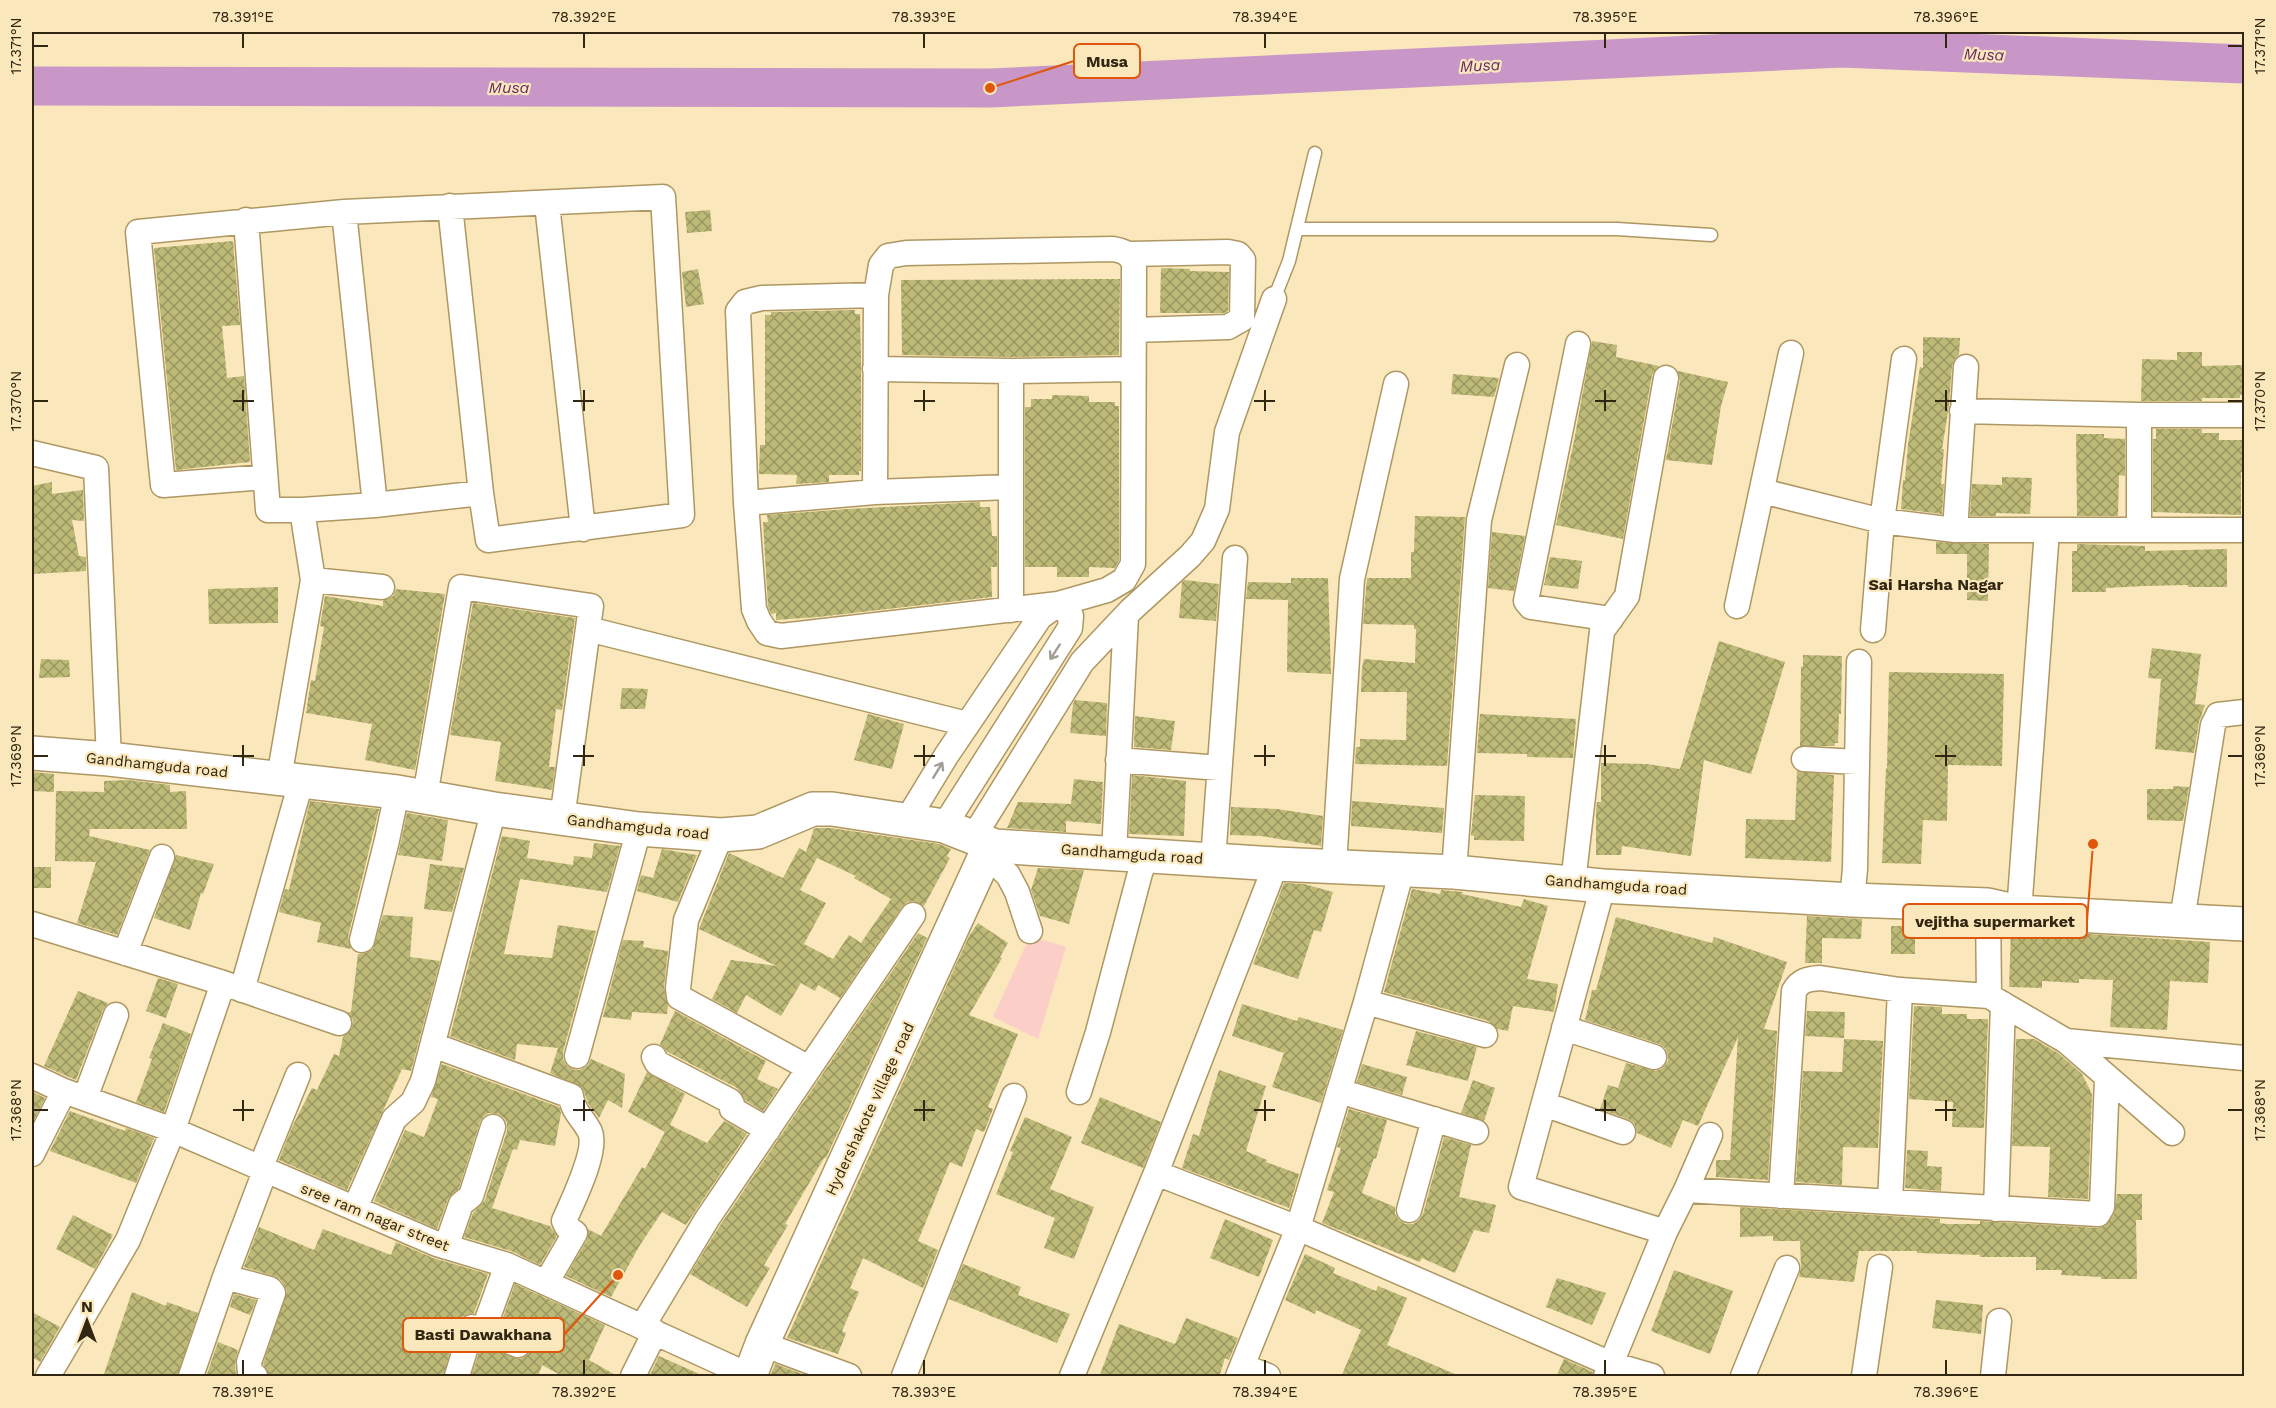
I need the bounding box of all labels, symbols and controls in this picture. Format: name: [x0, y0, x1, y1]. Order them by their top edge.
text: 78.391°E: [212, 8, 274, 26]
text: 78.392°E: [552, 8, 616, 26]
text: 78.393°E: [892, 8, 956, 26]
text: 78.394°E: [1233, 8, 1297, 26]
text: 78.395°E: [1573, 8, 1637, 26]
text: 78.396°E: [1914, 8, 1978, 26]
text: 17.371°N: [7, 17, 25, 75]
text: 17.371°N: [2251, 17, 2269, 75]
callout: Musa: [1074, 44, 1140, 78]
water label: Musa: [1963, 44, 2005, 65]
text: Musa: [1086, 52, 1129, 71]
water label: Musa: [1459, 55, 1501, 76]
water label: Musa: [489, 78, 530, 97]
text: 17.370°N: [7, 371, 25, 431]
text: 17.370°N: [2251, 371, 2269, 431]
district label: Sai Harsha Nagar: [1868, 575, 2004, 594]
one-way arrow: [1049, 643, 1061, 660]
text: 17.369°N: [7, 725, 25, 787]
text: 17.369°N: [2251, 725, 2269, 787]
street label: Gandhamguda road: [85, 749, 229, 781]
one-way arrow: [932, 762, 944, 779]
street label: Gandhamguda road: [566, 811, 710, 843]
street label: Gandhamguda road: [1060, 840, 1204, 868]
street label: Gandhamguda road: [1544, 871, 1688, 899]
callout: vejitha supermarket: [1903, 904, 2087, 938]
text: vejitha supermarket: [1914, 912, 2075, 931]
street label: Hydershakote village road: [822, 1020, 918, 1198]
text: 17.368°N: [7, 1079, 25, 1141]
text: 17.368°N: [2251, 1079, 2269, 1141]
street label: sree ram nagar street: [298, 1179, 453, 1255]
north arrow: [57, 1291, 117, 1351]
text: N: [81, 1297, 93, 1316]
callout: Basti Dawakhana: [403, 1318, 564, 1352]
text: Basti Dawakhana: [414, 1325, 552, 1344]
text: 78.391°E: [212, 1383, 274, 1401]
text: 78.392°E: [552, 1383, 616, 1401]
text: 78.393°E: [892, 1383, 956, 1401]
text: 78.394°E: [1233, 1383, 1297, 1401]
text: 78.395°E: [1573, 1383, 1637, 1401]
text: 78.396°E: [1914, 1383, 1978, 1401]

